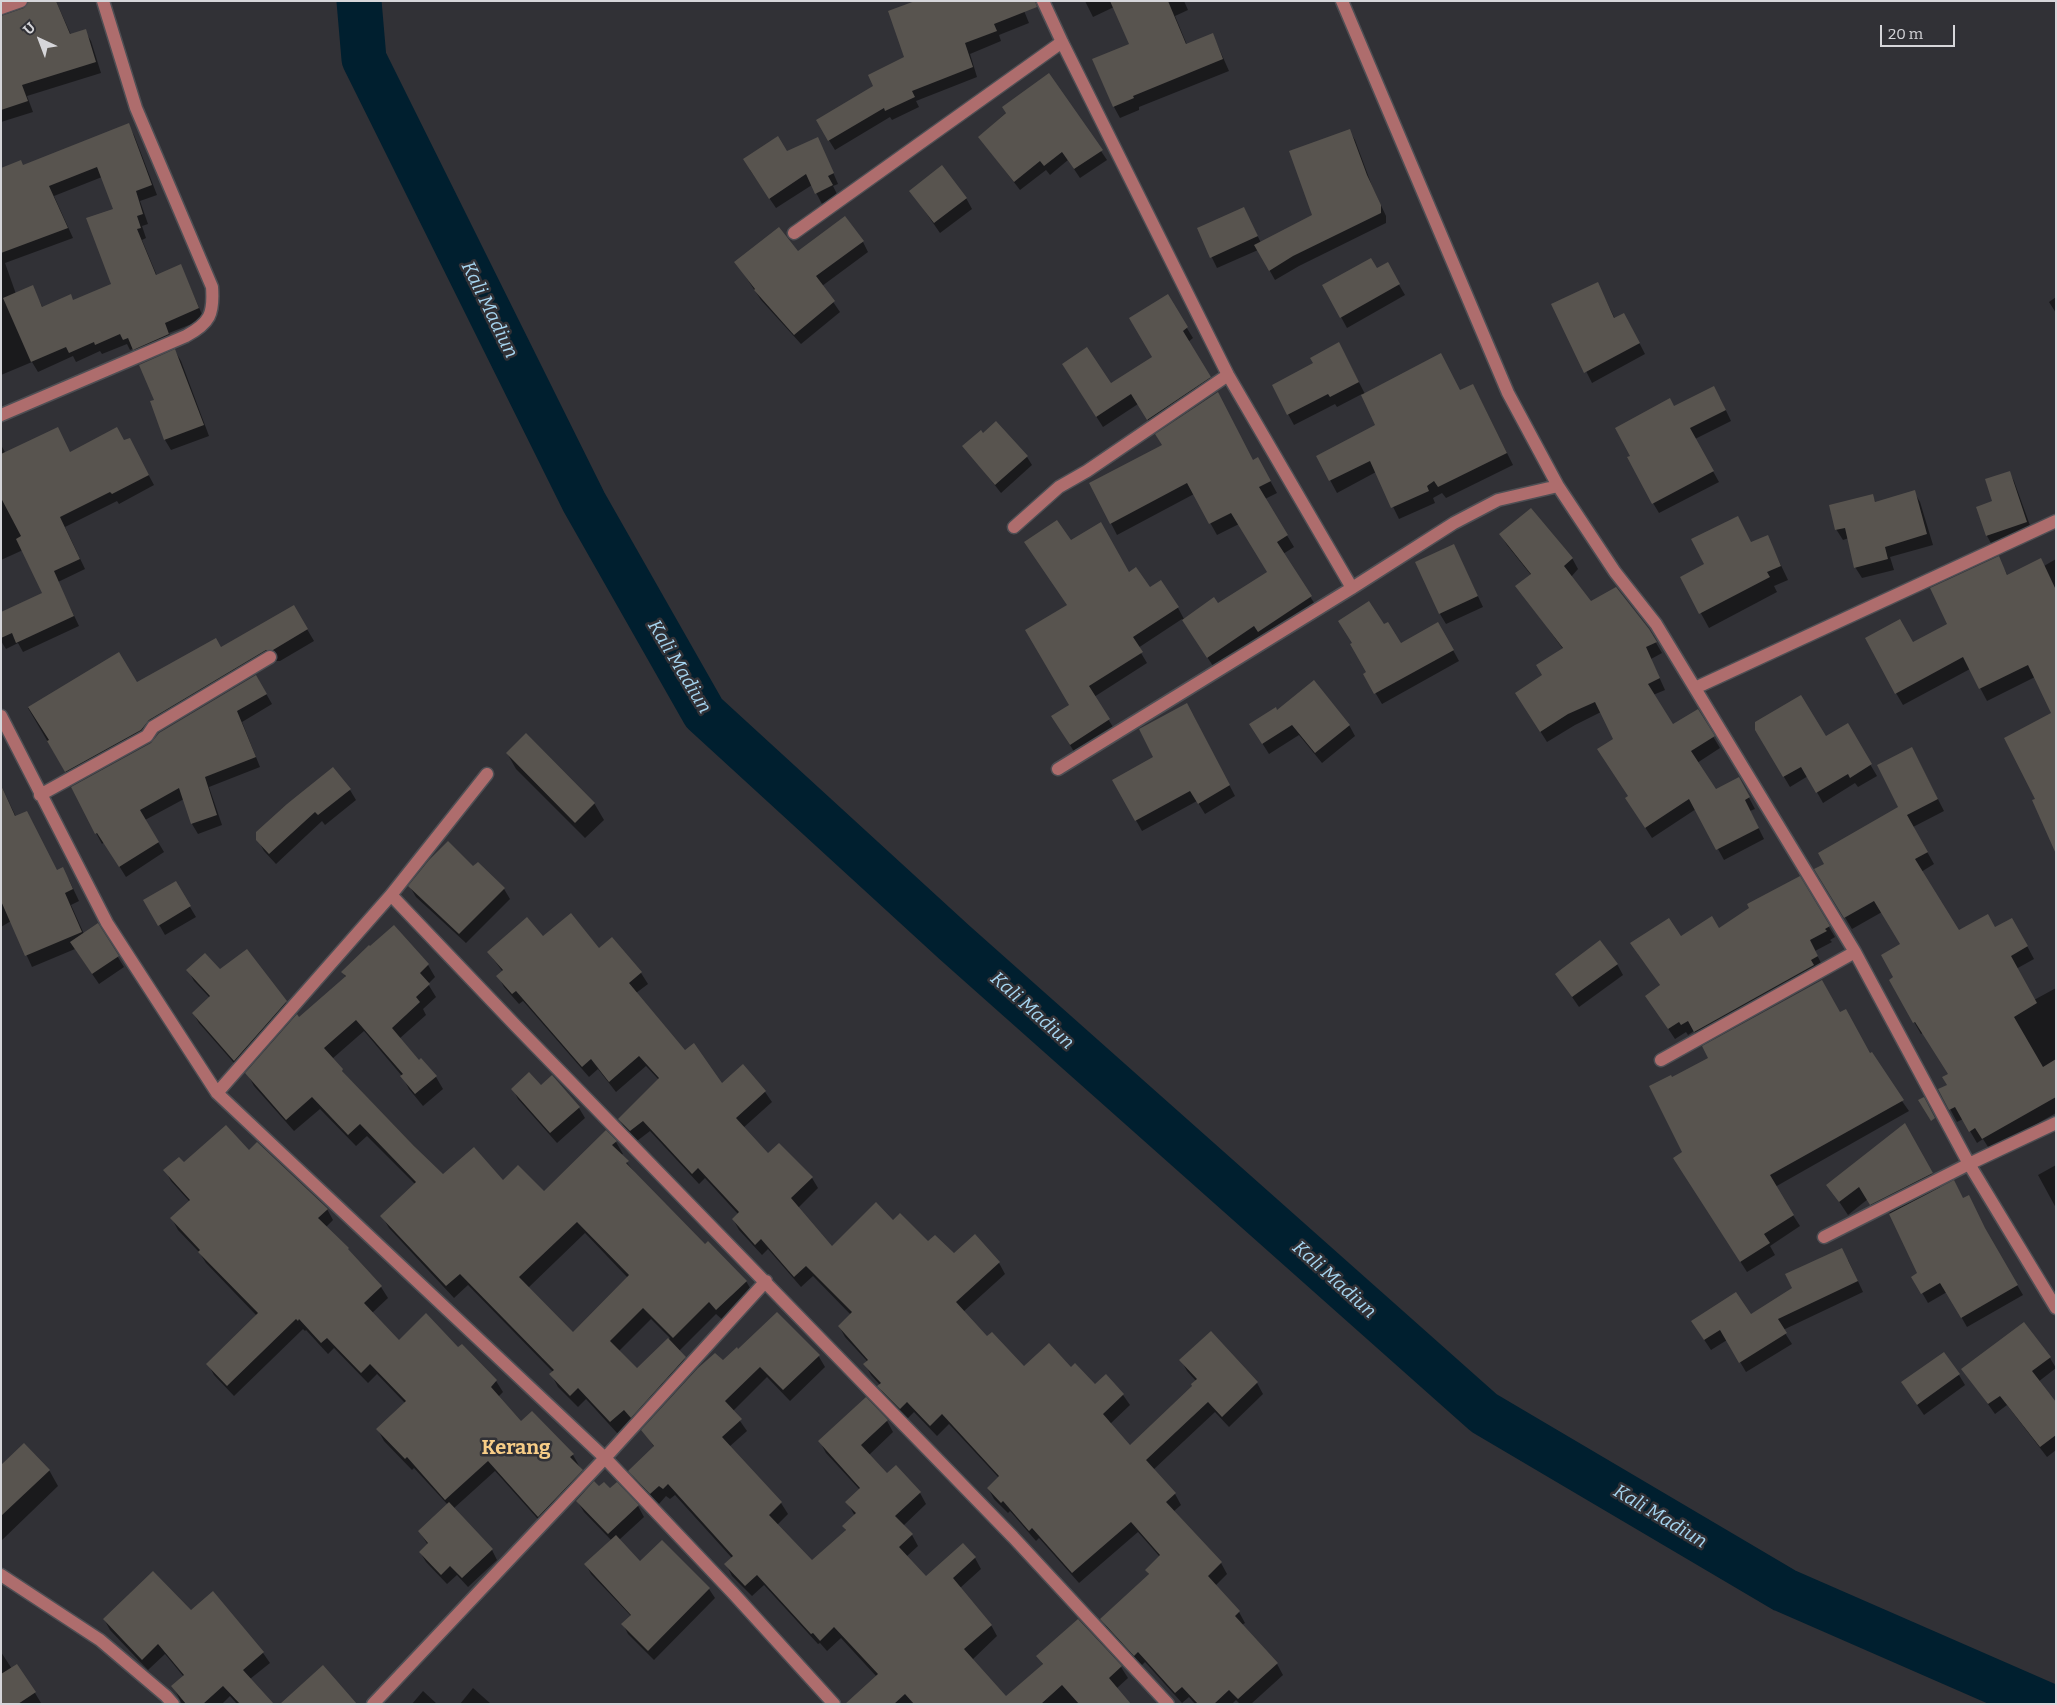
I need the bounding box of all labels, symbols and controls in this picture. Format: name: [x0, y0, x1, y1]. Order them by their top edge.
north arrow: [15, 15, 65, 65]
scale bar: [1882, 15, 1957, 47]
text: U: [20, 19, 39, 38]
text: 20 m: [1888, 25, 1923, 43]
water label: Kali Madiun: [456, 258, 522, 362]
water label: Kali Madiun: [642, 616, 716, 718]
water label: Kali Madiun: [985, 967, 1079, 1055]
water label: Kali Madiun: [1287, 1236, 1381, 1324]
district label: Kerang: [481, 1436, 551, 1460]
water label: Kali Madiun: [1609, 1480, 1711, 1554]

